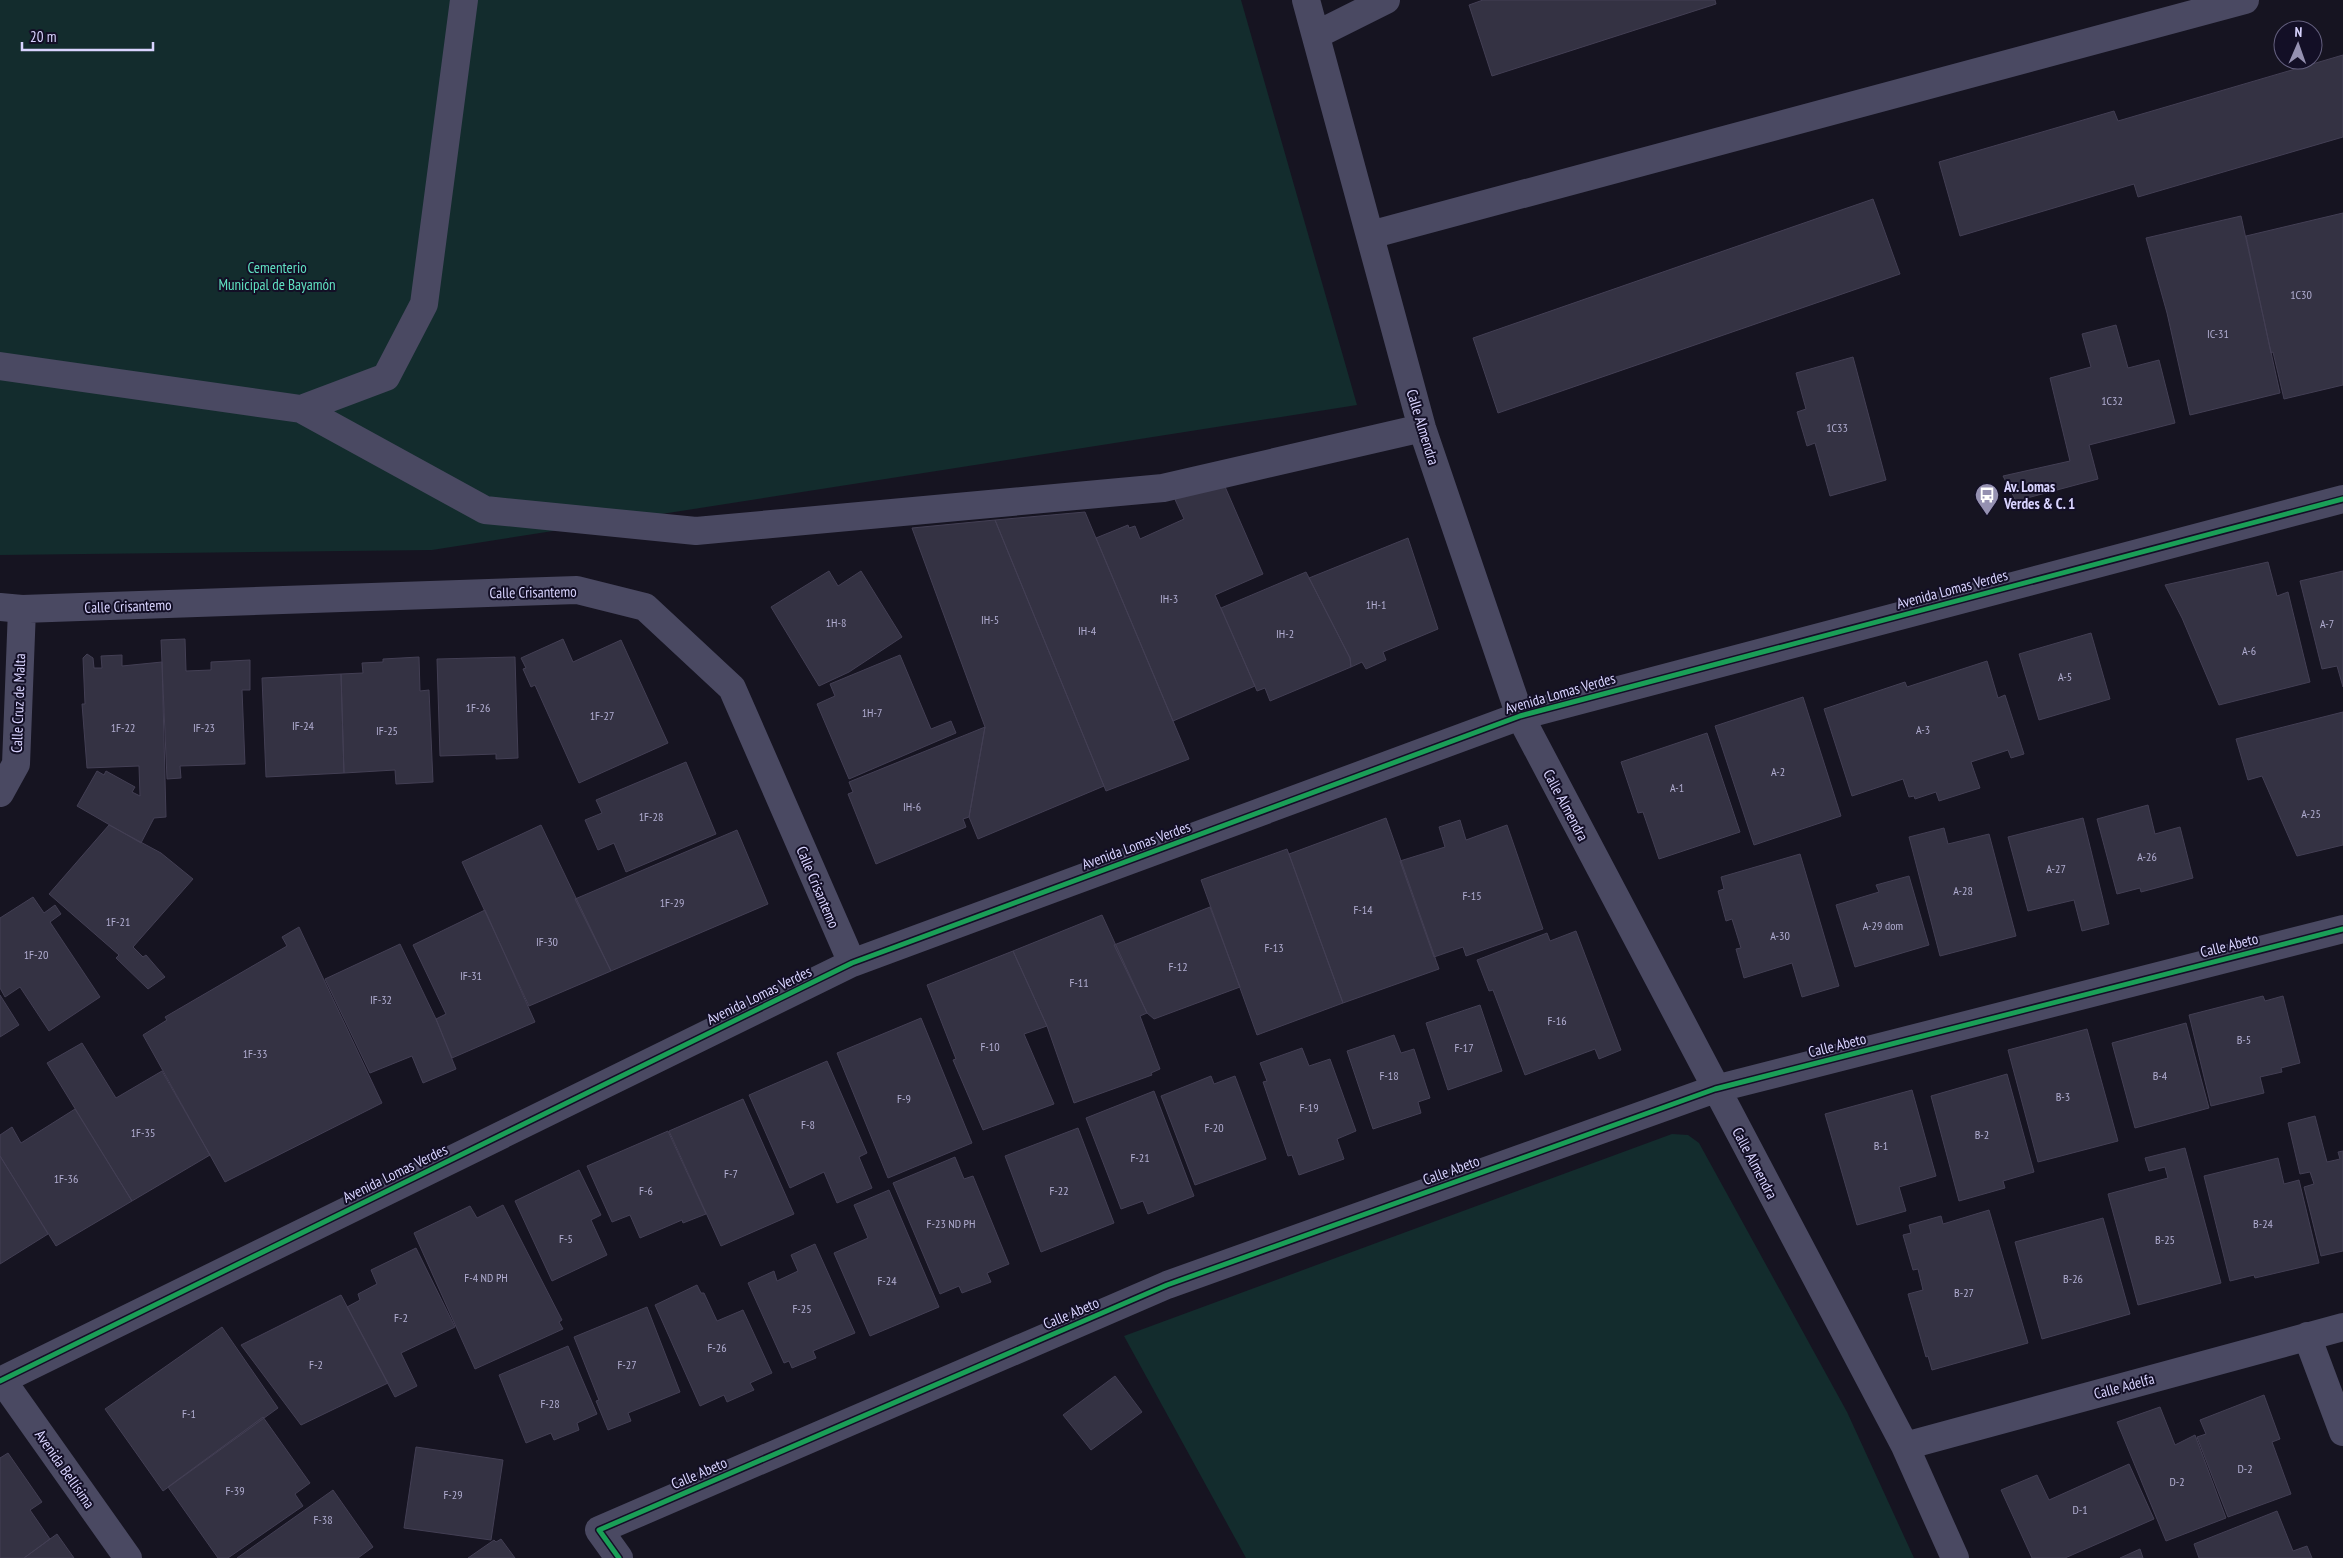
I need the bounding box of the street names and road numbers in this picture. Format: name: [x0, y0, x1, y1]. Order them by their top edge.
street label: Calle Almendra: [1402, 387, 1444, 467]
street label: Avenida Lomas Verdes: [1894, 565, 2010, 613]
street label: Calle Crisantemo: [489, 582, 577, 602]
street label: Calle Crisantemo: [84, 595, 172, 617]
street label: Calle Cruz de Malta: [7, 653, 29, 753]
street label: Avenida Lomas Verdes: [1503, 668, 1617, 718]
street label: Calle Almendra: [1539, 766, 1593, 844]
street label: Avenida Lomas Verdes: [1079, 817, 1193, 873]
street label: Calle Crisantemo: [792, 843, 844, 931]
street label: Calle Abeto: [2198, 929, 2260, 961]
street label: Avenida Lomas Verdes: [704, 961, 814, 1029]
street label: Calle Abeto: [1806, 1029, 1868, 1061]
street label: Calle Almendra: [1728, 1124, 1782, 1202]
street label: Avenida Lomas Verdes: [340, 1139, 450, 1207]
street label: Calle Abeto: [1420, 1151, 1482, 1189]
street label: Calle Abeto: [1040, 1293, 1102, 1333]
street label: Calle Adelfa: [2092, 1369, 2156, 1403]
street label: Avenida Bellísima: [31, 1426, 99, 1512]
street label: Calle Abeto: [668, 1453, 730, 1493]

